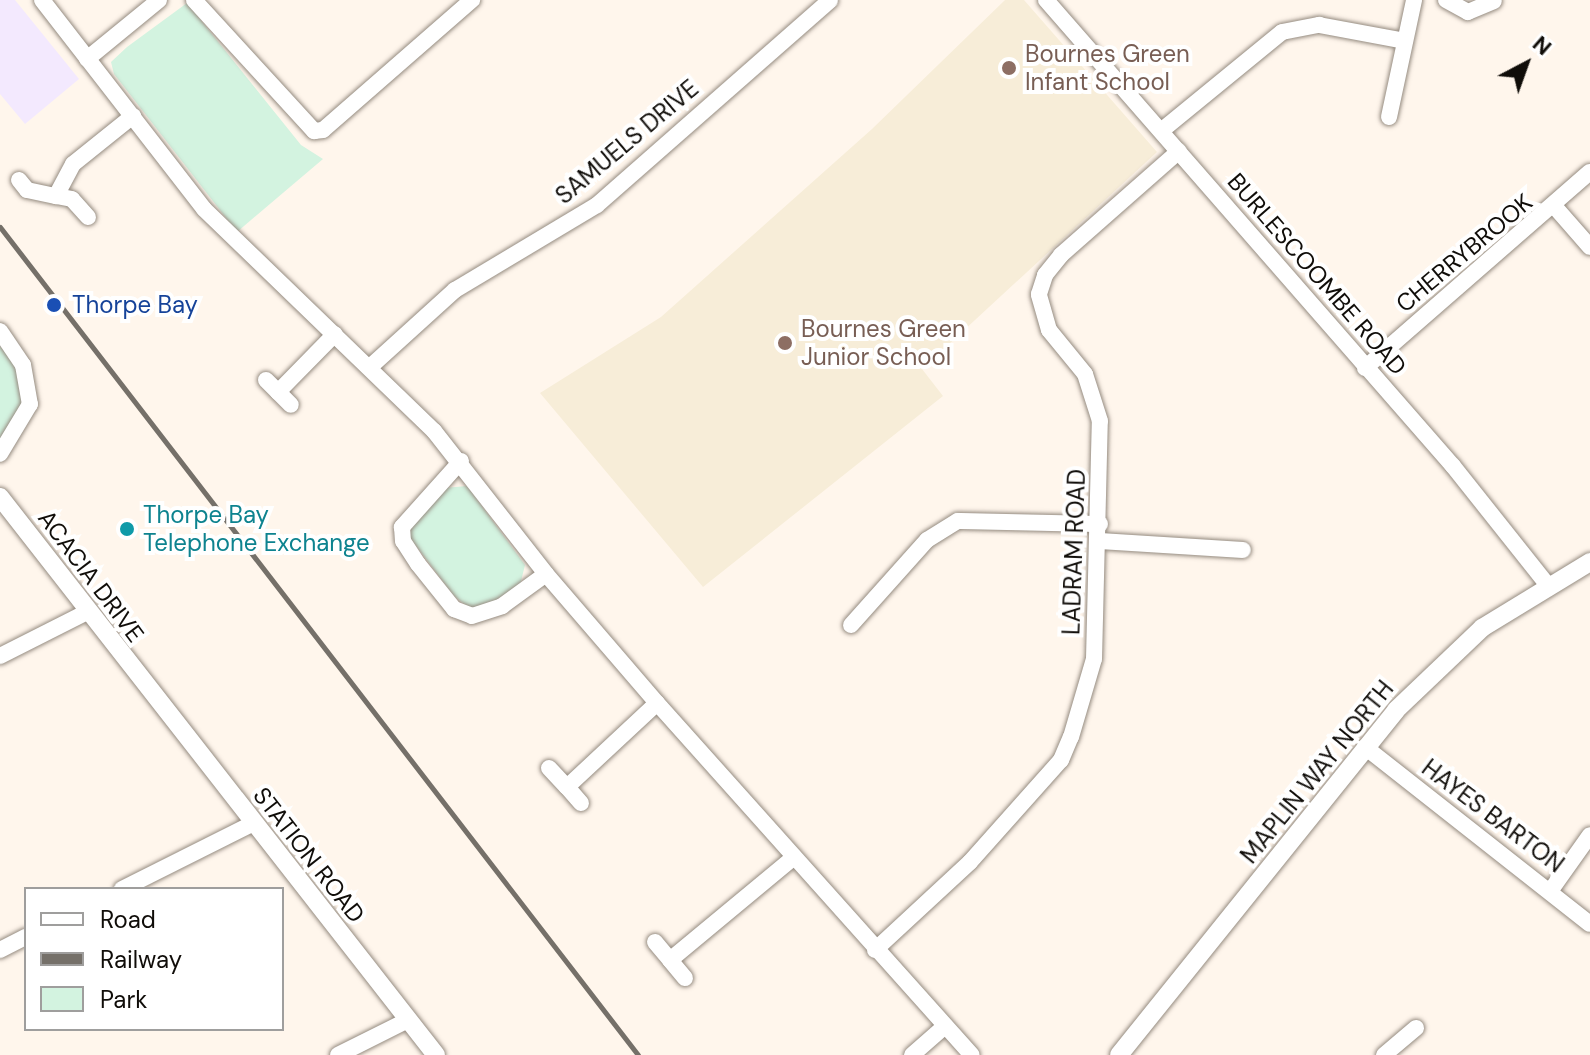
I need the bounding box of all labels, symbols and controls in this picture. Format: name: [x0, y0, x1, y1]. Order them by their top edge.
north arrow: [1486, 24, 1566, 104]
text: N: [1526, 29, 1558, 62]
place label: Bournes Green Infant School: [1025, 40, 1190, 96]
marker: Bournes Green Infant School: [1000, 59, 1018, 77]
street label: SAMUELS DRIVE: [550, 74, 704, 210]
street label: BURLESCOOMBE ROAD: [1222, 167, 1412, 381]
street label: CHERRYBROOK: [1390, 188, 1538, 318]
place label: Thorpe Bay: [72, 291, 198, 319]
marker: Thorpe Bay: [43, 294, 65, 316]
place label: Bournes Green Junior School: [801, 315, 966, 371]
marker: Bournes Green Junior School: [776, 334, 794, 352]
street label: LADRAM ROAD: [1057, 469, 1091, 635]
place label: Thorpe Bay Telephone Exchange: [143, 501, 370, 557]
street label: ACACIA DRIVE: [32, 504, 150, 648]
marker: Thorpe Bay Telephone Exchange: [118, 520, 136, 538]
street label: MAPLIN WAY NORTH: [1235, 675, 1399, 869]
street label: HAYES BARTON: [1416, 753, 1570, 879]
street label: STATION ROAD: [247, 782, 371, 928]
legend: [24, 887, 284, 1031]
text: Road: [100, 904, 156, 935]
text: Railway: [100, 944, 182, 975]
text: Park: [100, 984, 147, 1015]

